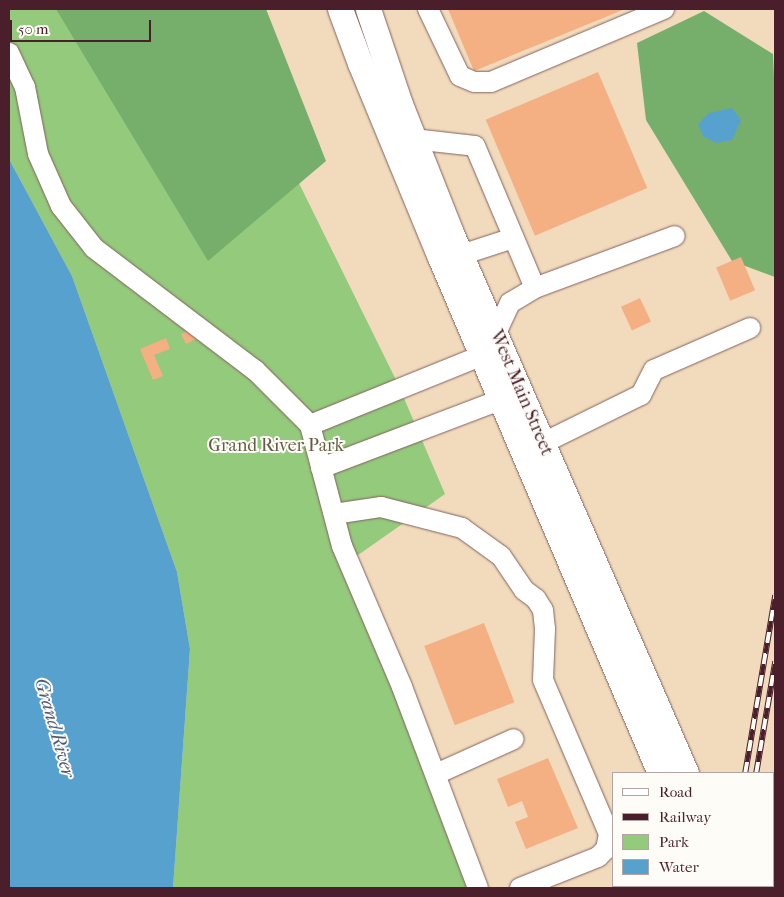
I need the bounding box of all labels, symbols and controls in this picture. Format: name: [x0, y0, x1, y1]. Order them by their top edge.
scale bar: [12, 10, 154, 42]
text: 50 m: [18, 20, 48, 38]
street label: West Main Street: [485, 327, 557, 459]
park label: Grand River Park: [208, 435, 344, 457]
water label: Grand River: [29, 676, 79, 780]
legend: [612, 772, 774, 887]
text: Road: [659, 783, 692, 801]
text: Railway: [659, 808, 711, 826]
text: Park: [659, 833, 689, 851]
text: Water: [659, 858, 699, 876]

